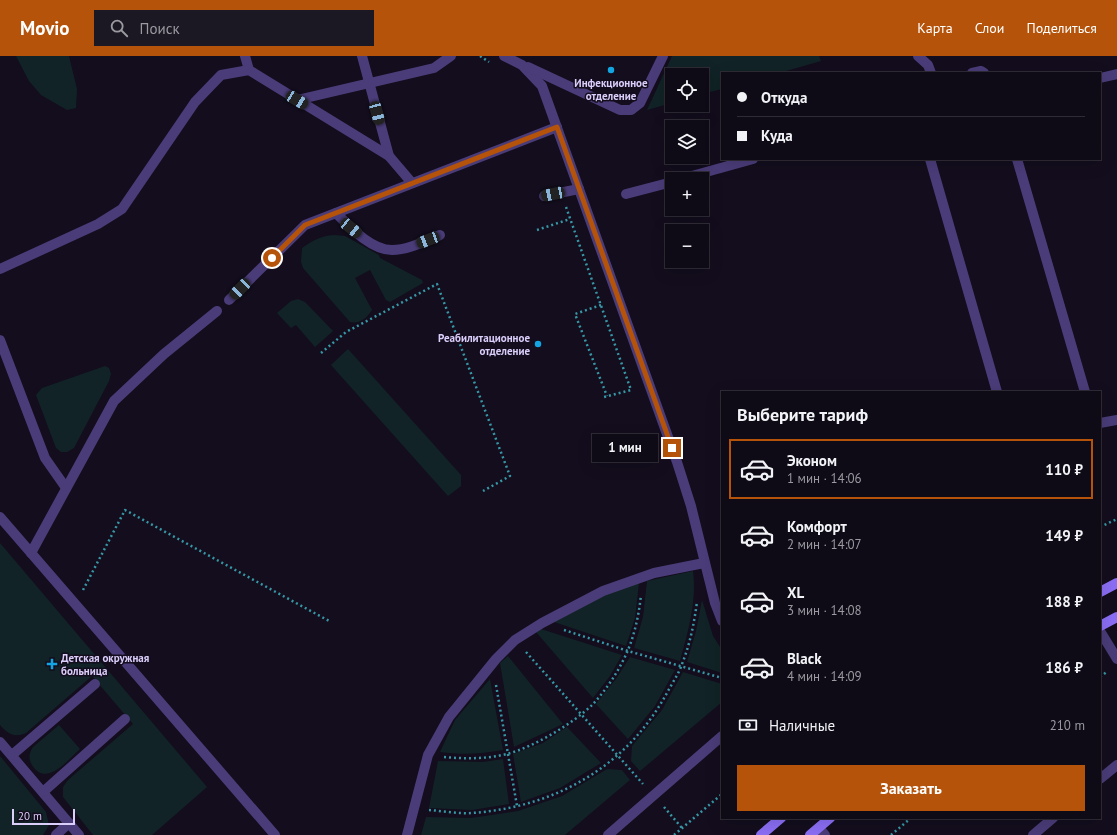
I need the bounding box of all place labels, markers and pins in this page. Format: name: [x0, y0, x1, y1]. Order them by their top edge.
marker: Инфекционное отделение: [606, 65, 616, 75]
place label: Инфекционное отделение: [574, 76, 648, 103]
place label: Реабилитационное отделение: [438, 331, 530, 358]
marker: Реабилитационное отделение: [533, 339, 543, 349]
place label: Детская окружная больница: [61, 651, 149, 678]
marker: Детская окружная больница: [46, 658, 58, 670]

